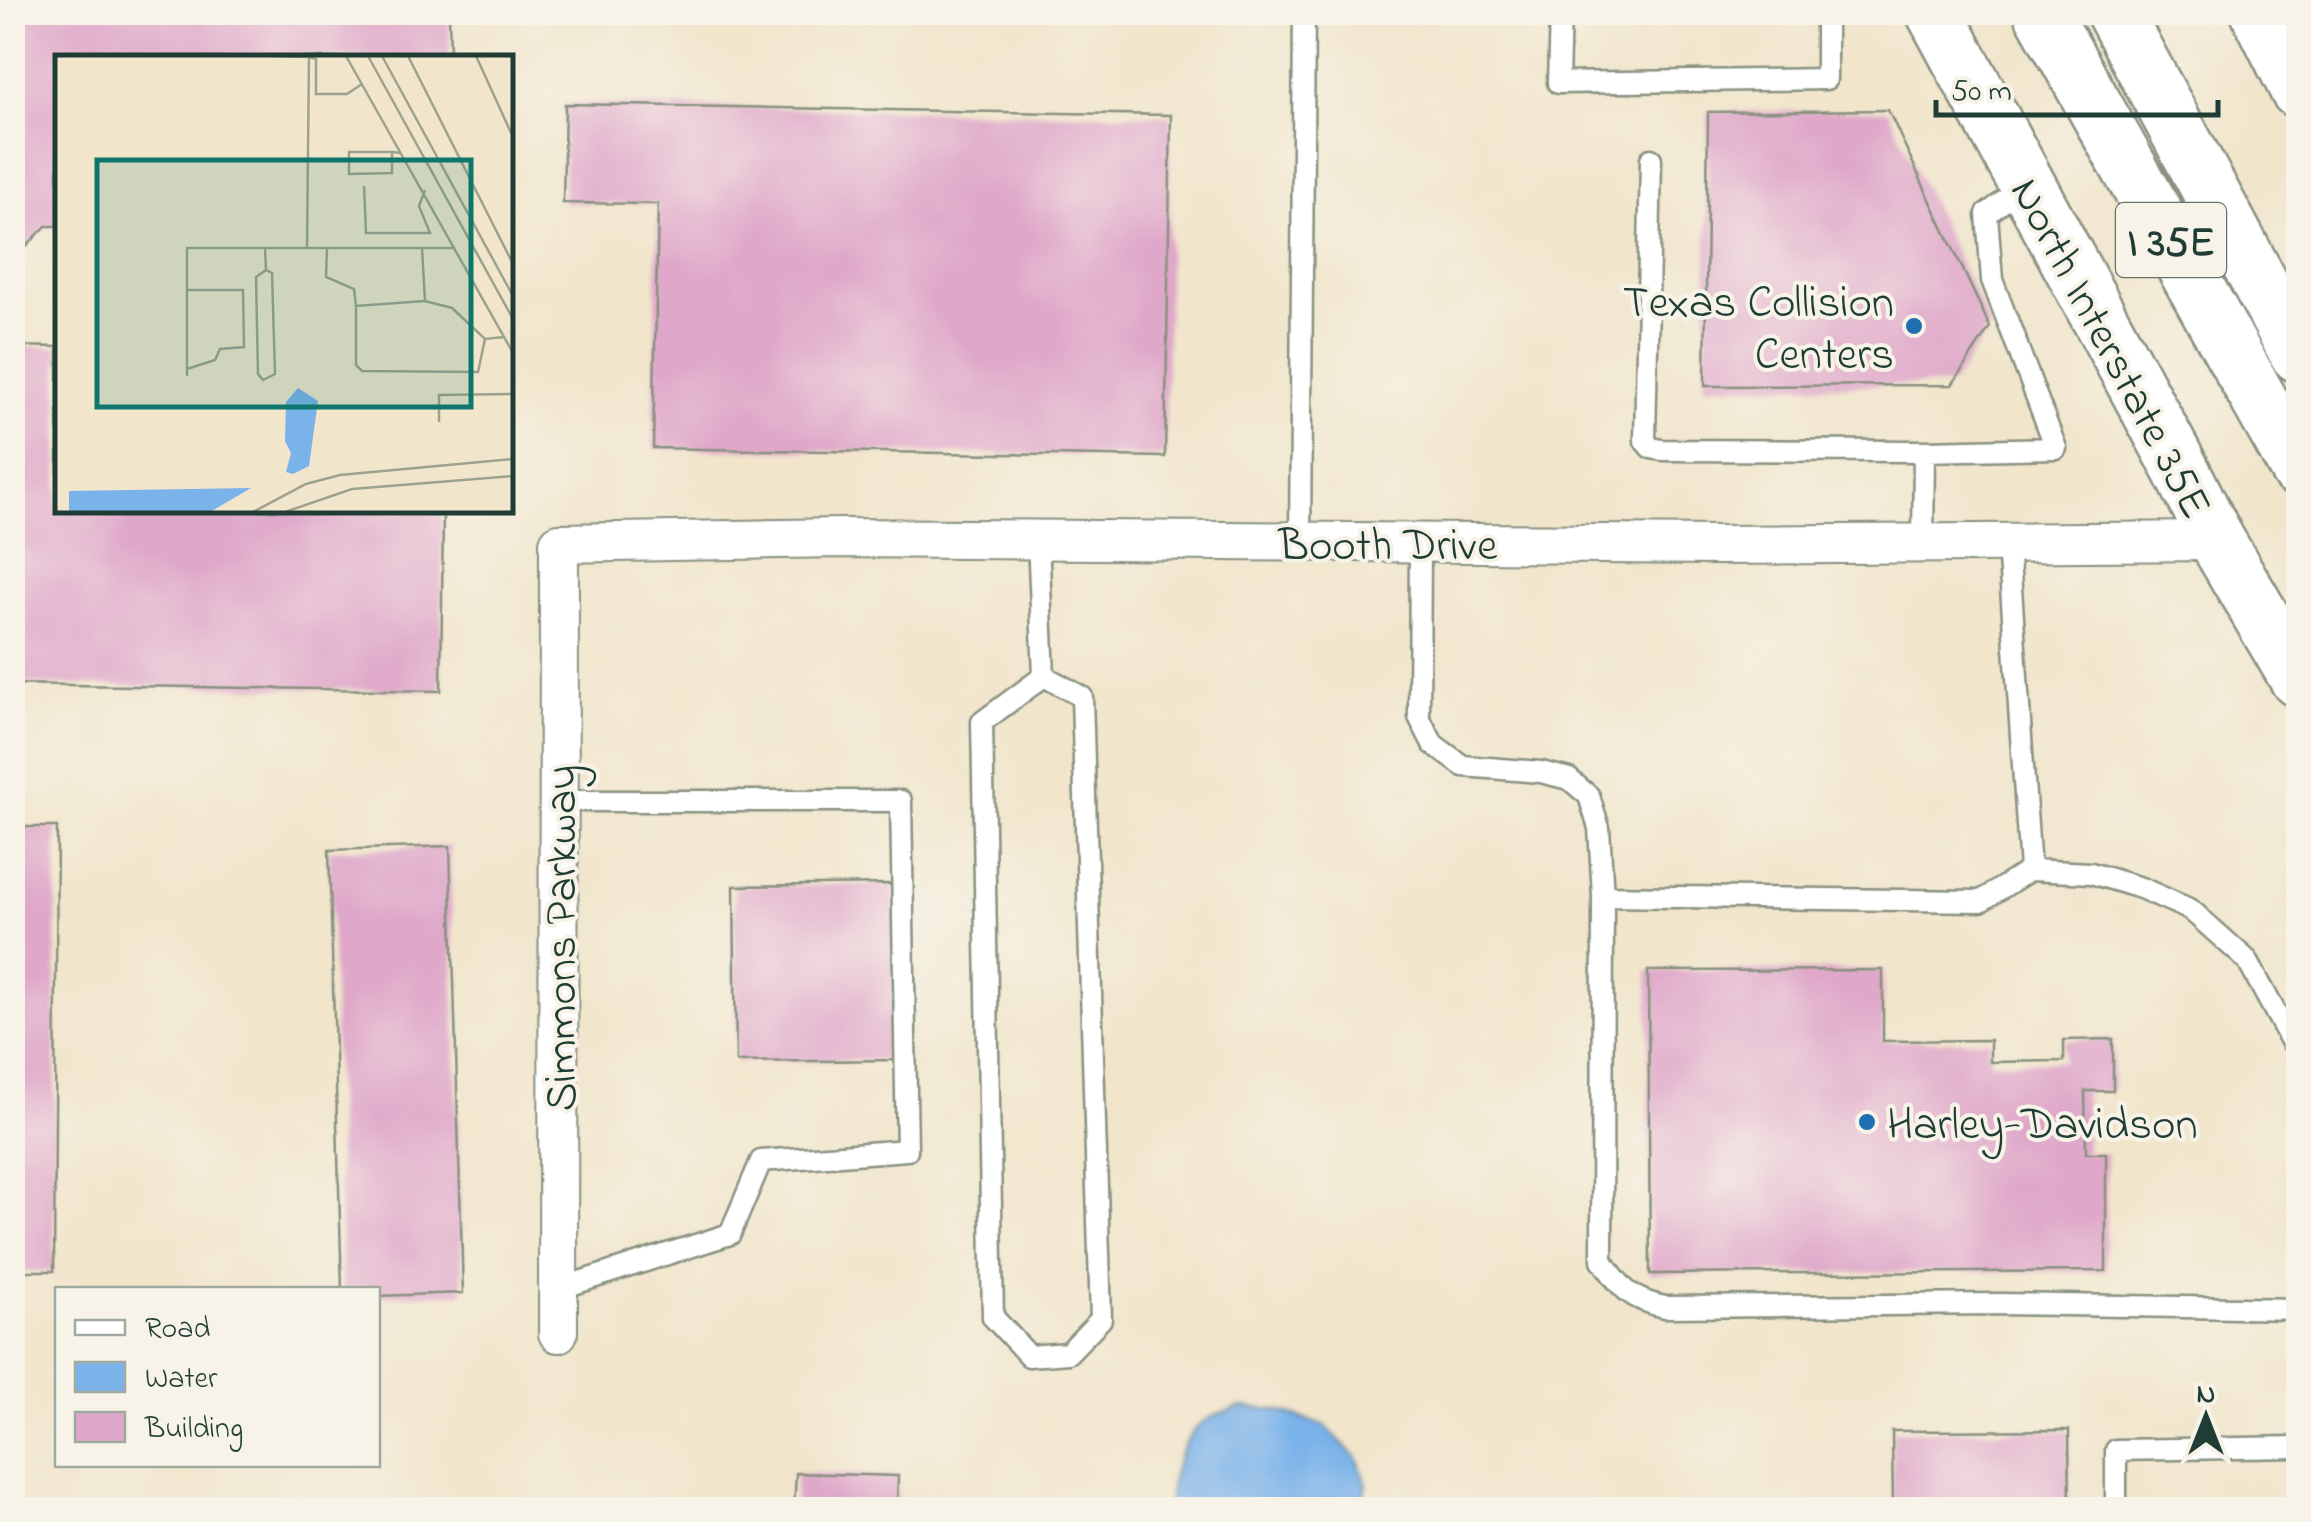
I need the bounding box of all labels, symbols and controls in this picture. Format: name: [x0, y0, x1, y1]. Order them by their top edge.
inset map: [55, 55, 512, 512]
scale bar: [1936, 55, 2218, 117]
text: 50 m: [1951, 71, 2012, 115]
street label: North Interstate 35E: [1991, 167, 2226, 532]
road number: I 35E: [2116, 203, 2226, 277]
place label: Texas Collision Centers: [1623, 272, 1894, 390]
marker: Texas Collision Centers: [1903, 315, 1925, 337]
street label: Booth Drive: [1278, 515, 1498, 581]
street label: Simmons Parkway: [531, 765, 597, 1111]
place label: Harley-Davidson: [1887, 1094, 2198, 1160]
marker: Harley-Davidson: [1856, 1111, 1878, 1133]
legend: [55, 1287, 380, 1467]
text: Road: [145, 1308, 210, 1352]
text: Water: [145, 1358, 218, 1402]
north arrow: [2156, 1367, 2256, 1467]
text: N: [2197, 1375, 2215, 1416]
text: Building: [144, 1408, 243, 1452]

